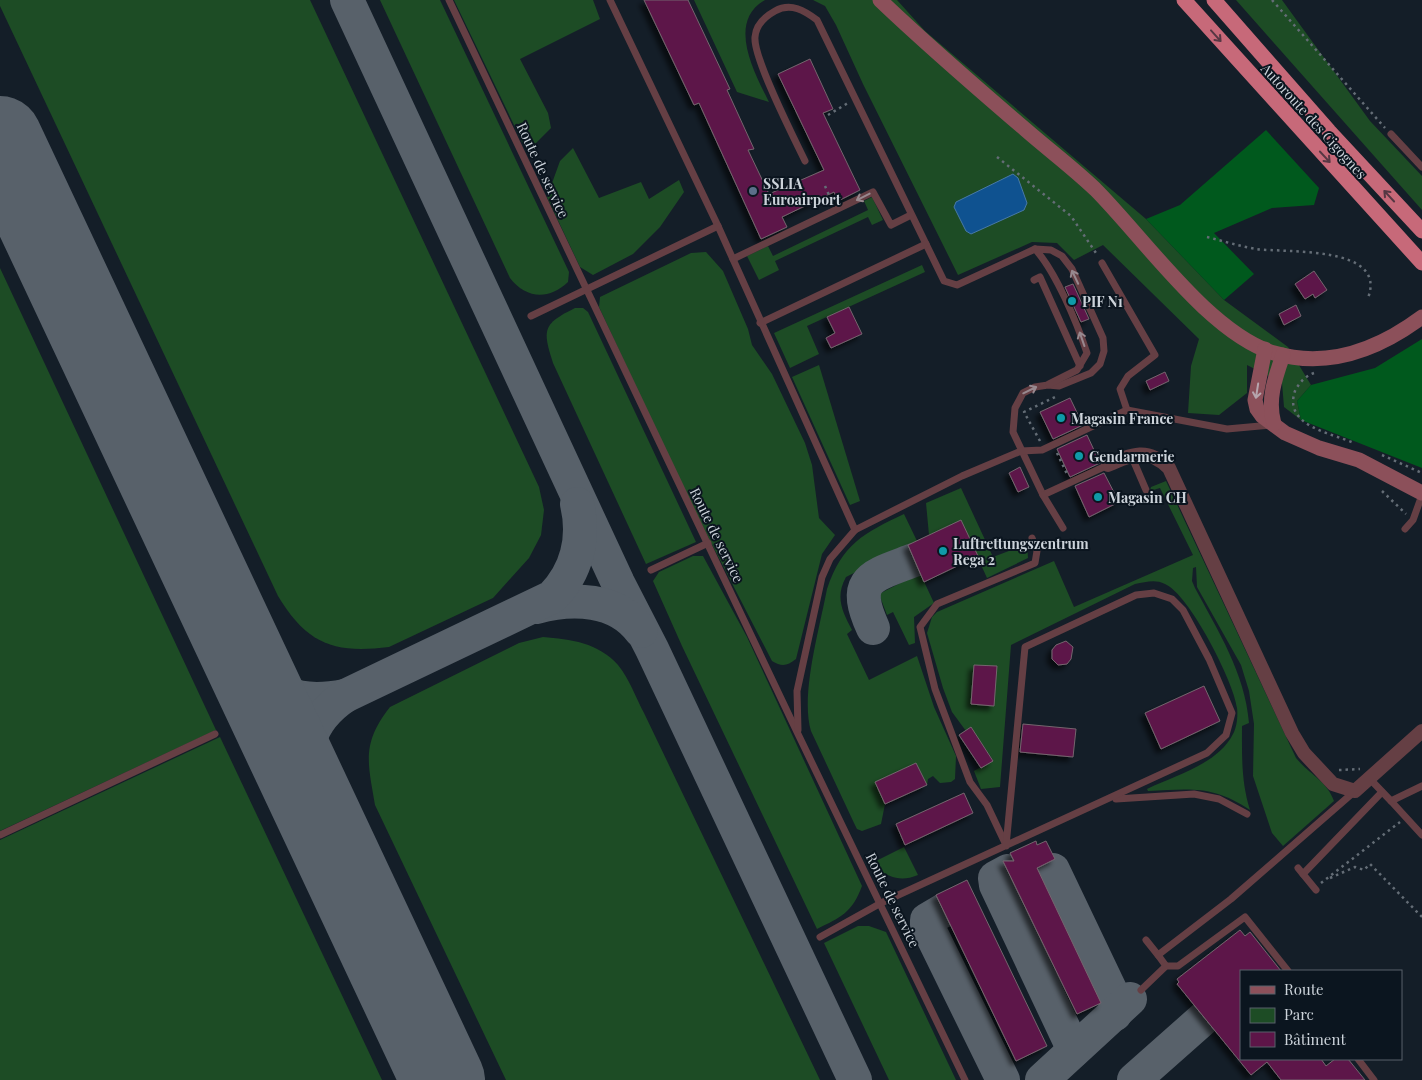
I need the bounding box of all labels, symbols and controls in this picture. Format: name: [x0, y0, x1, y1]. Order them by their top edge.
one-way arrow: [1210, 30, 1222, 43]
street label: Autoroute des Cigognes: [1256, 58, 1371, 183]
street label: Route de service: [513, 119, 573, 221]
one-way arrow: [1319, 151, 1331, 164]
place label: SSLIA Euroairport: [763, 174, 841, 209]
marker: SSLIA Euroairport: [747, 185, 759, 197]
one-way arrow: [1383, 189, 1395, 202]
one-way arrow: [856, 193, 871, 202]
one-way arrow: [1070, 270, 1080, 285]
place label: PIF N1: [1082, 292, 1123, 311]
marker: PIF N1: [1066, 295, 1078, 307]
one-way arrow: [1077, 332, 1086, 347]
one-way arrow: [1252, 382, 1262, 398]
one-way arrow: [1022, 385, 1037, 394]
place label: Magasin France: [1071, 409, 1173, 428]
marker: Magasin France: [1055, 412, 1067, 424]
place label: Gendarmerie: [1089, 447, 1175, 466]
marker: Gendarmerie: [1073, 450, 1085, 462]
street label: Route de service: [686, 484, 748, 586]
place label: Magasin CH: [1108, 488, 1187, 507]
marker: Magasin CH: [1092, 491, 1104, 503]
place label: Luftrettungszentrum Rega 2: [953, 534, 1089, 569]
marker: Luftrettungszentrum Rega 2: [937, 545, 949, 557]
street label: Route de service: [862, 849, 924, 951]
legend: [1240, 970, 1402, 1060]
text: Route: [1284, 979, 1324, 999]
text: Parc: [1284, 1004, 1314, 1024]
text: Bâtiment: [1284, 1029, 1346, 1049]

